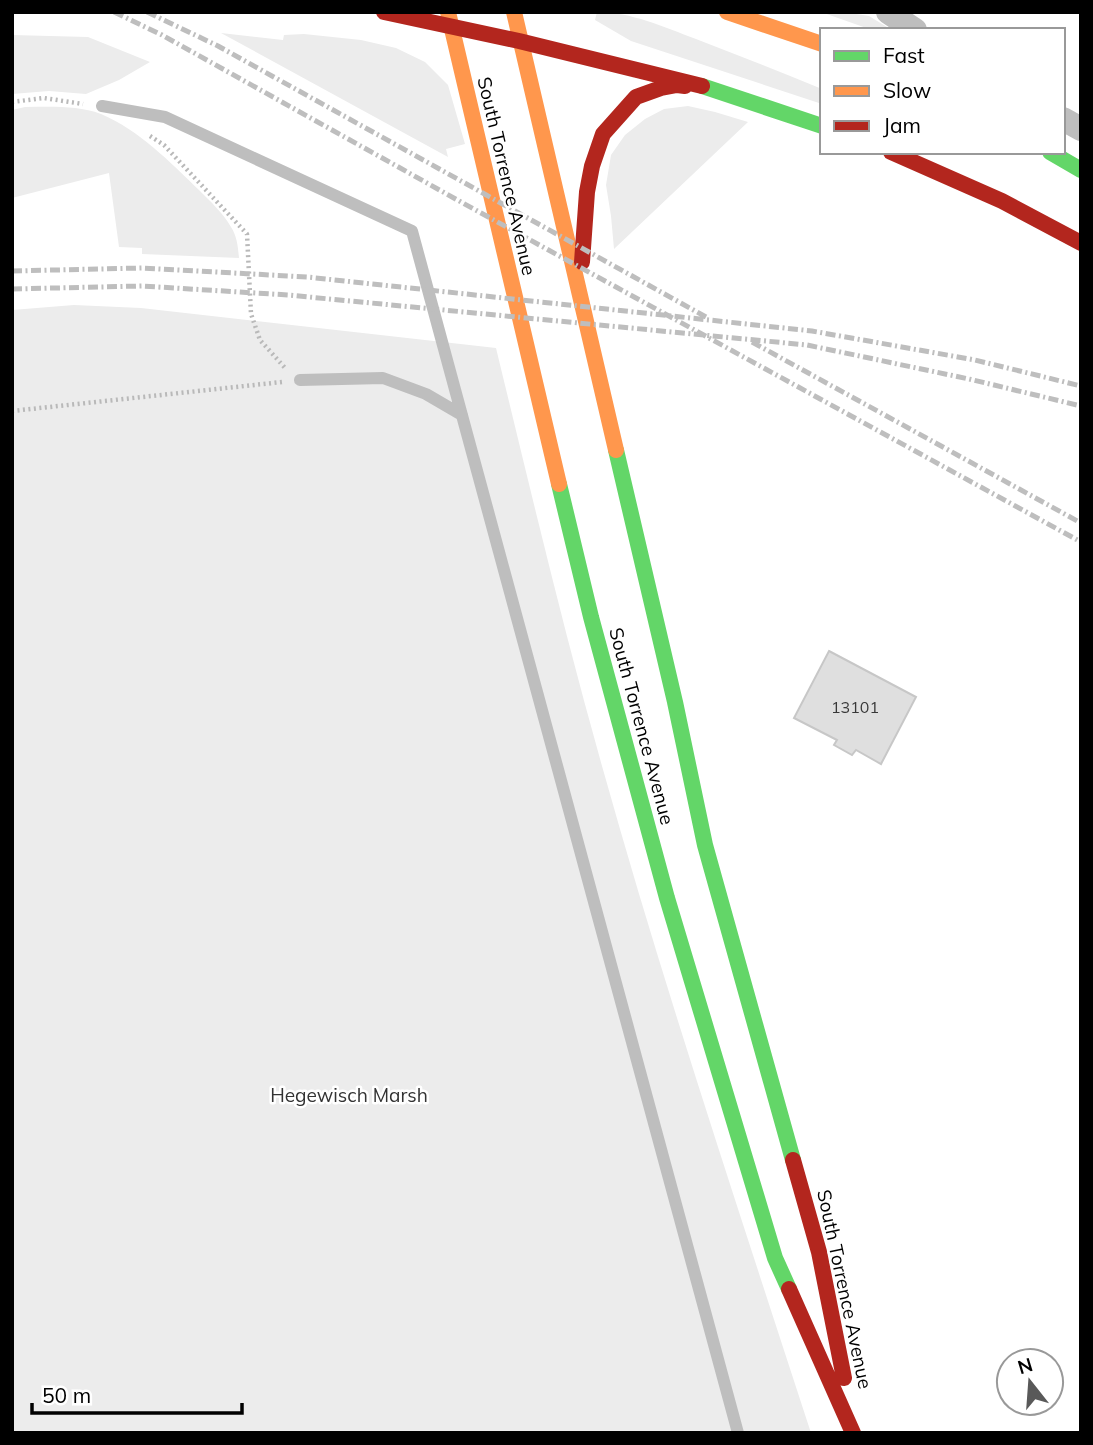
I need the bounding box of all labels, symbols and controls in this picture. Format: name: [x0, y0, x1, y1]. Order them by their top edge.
legend: [820, 28, 1065, 154]
text: Fast: [883, 42, 925, 68]
street label: South Torrence Avenue: [472, 74, 542, 278]
text: Slow: [883, 77, 931, 103]
text: Jam: [883, 112, 921, 138]
street label: South Torrence Avenue: [604, 625, 680, 827]
house number: 13101: [831, 697, 879, 717]
park label: Hegewisch Marsh: [270, 1083, 428, 1107]
street label: South Torrence Avenue: [812, 1187, 878, 1391]
north arrow: [995, 1347, 1065, 1417]
text: N: [1015, 1352, 1035, 1379]
scale bar: [32, 1372, 242, 1416]
text: 50 m: [42, 1382, 91, 1408]

